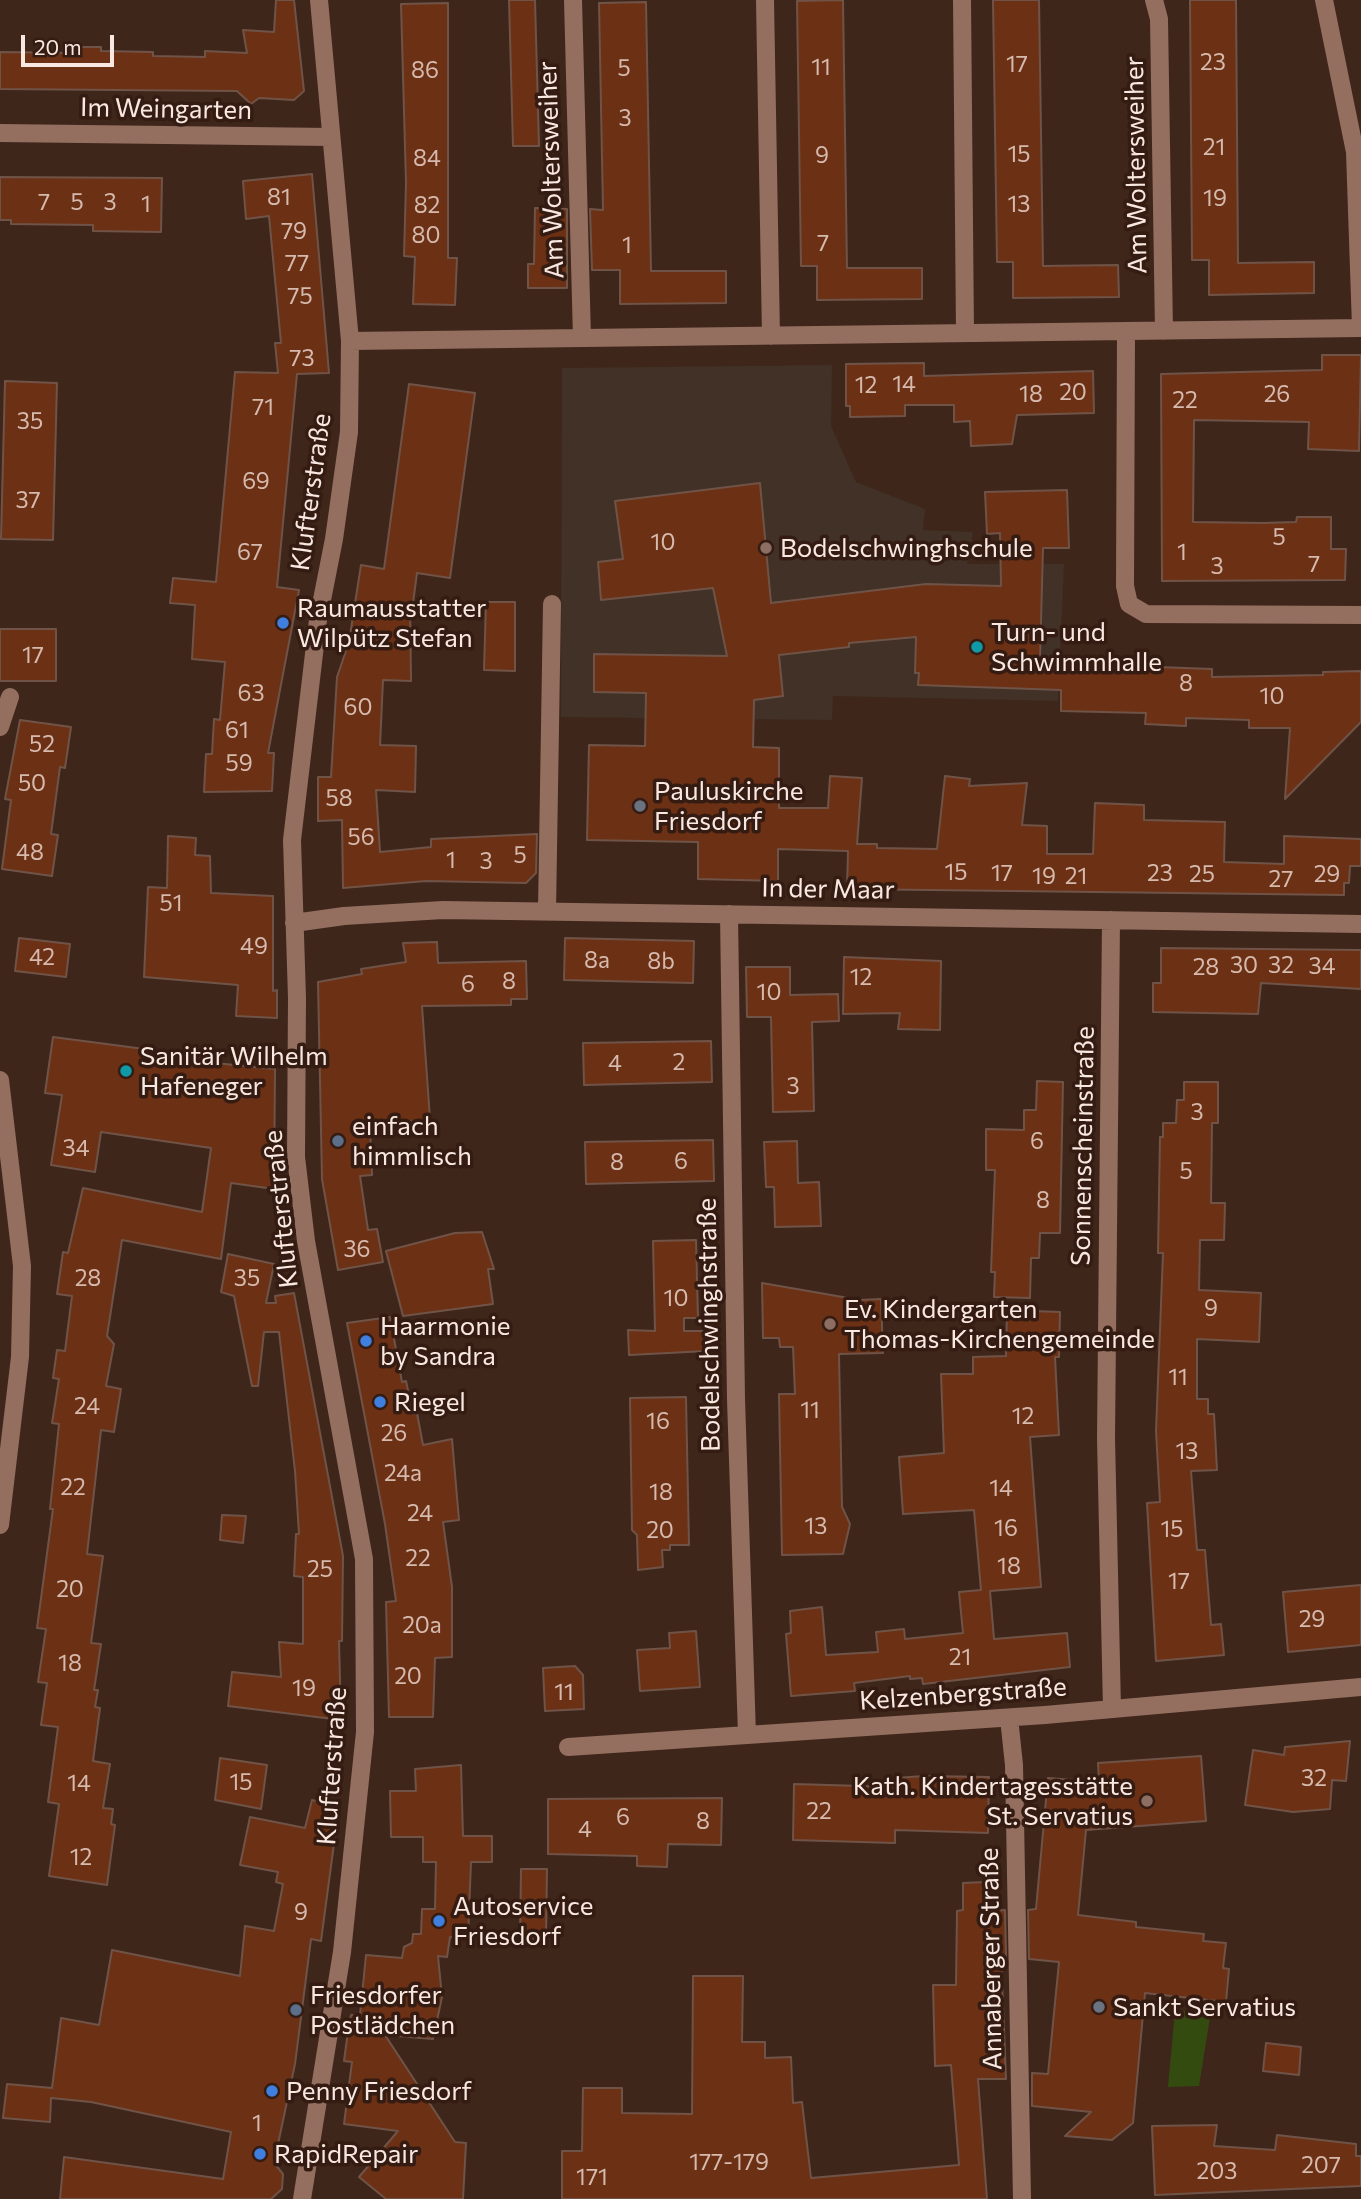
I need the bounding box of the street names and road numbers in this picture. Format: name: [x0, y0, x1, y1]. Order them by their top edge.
street label: Am Woltersweiher: [1119, 56, 1153, 274]
street label: Am Woltersweiher: [532, 61, 570, 279]
street label: Im Weingarten: [80, 92, 252, 126]
street label: Klufterstraße: [285, 411, 337, 573]
street label: In der Maar: [761, 872, 895, 906]
street label: Sonnenscheinstraße: [1065, 1026, 1101, 1266]
street label: Klufterstraße: [257, 1129, 305, 1289]
street label: Bodelschwinghstraße: [691, 1198, 727, 1452]
street label: Kelzenbergstraße: [858, 1671, 1068, 1717]
street label: Klufterstraße: [311, 1686, 353, 1846]
street label: Annaberger Straße: [973, 1847, 1009, 2071]

